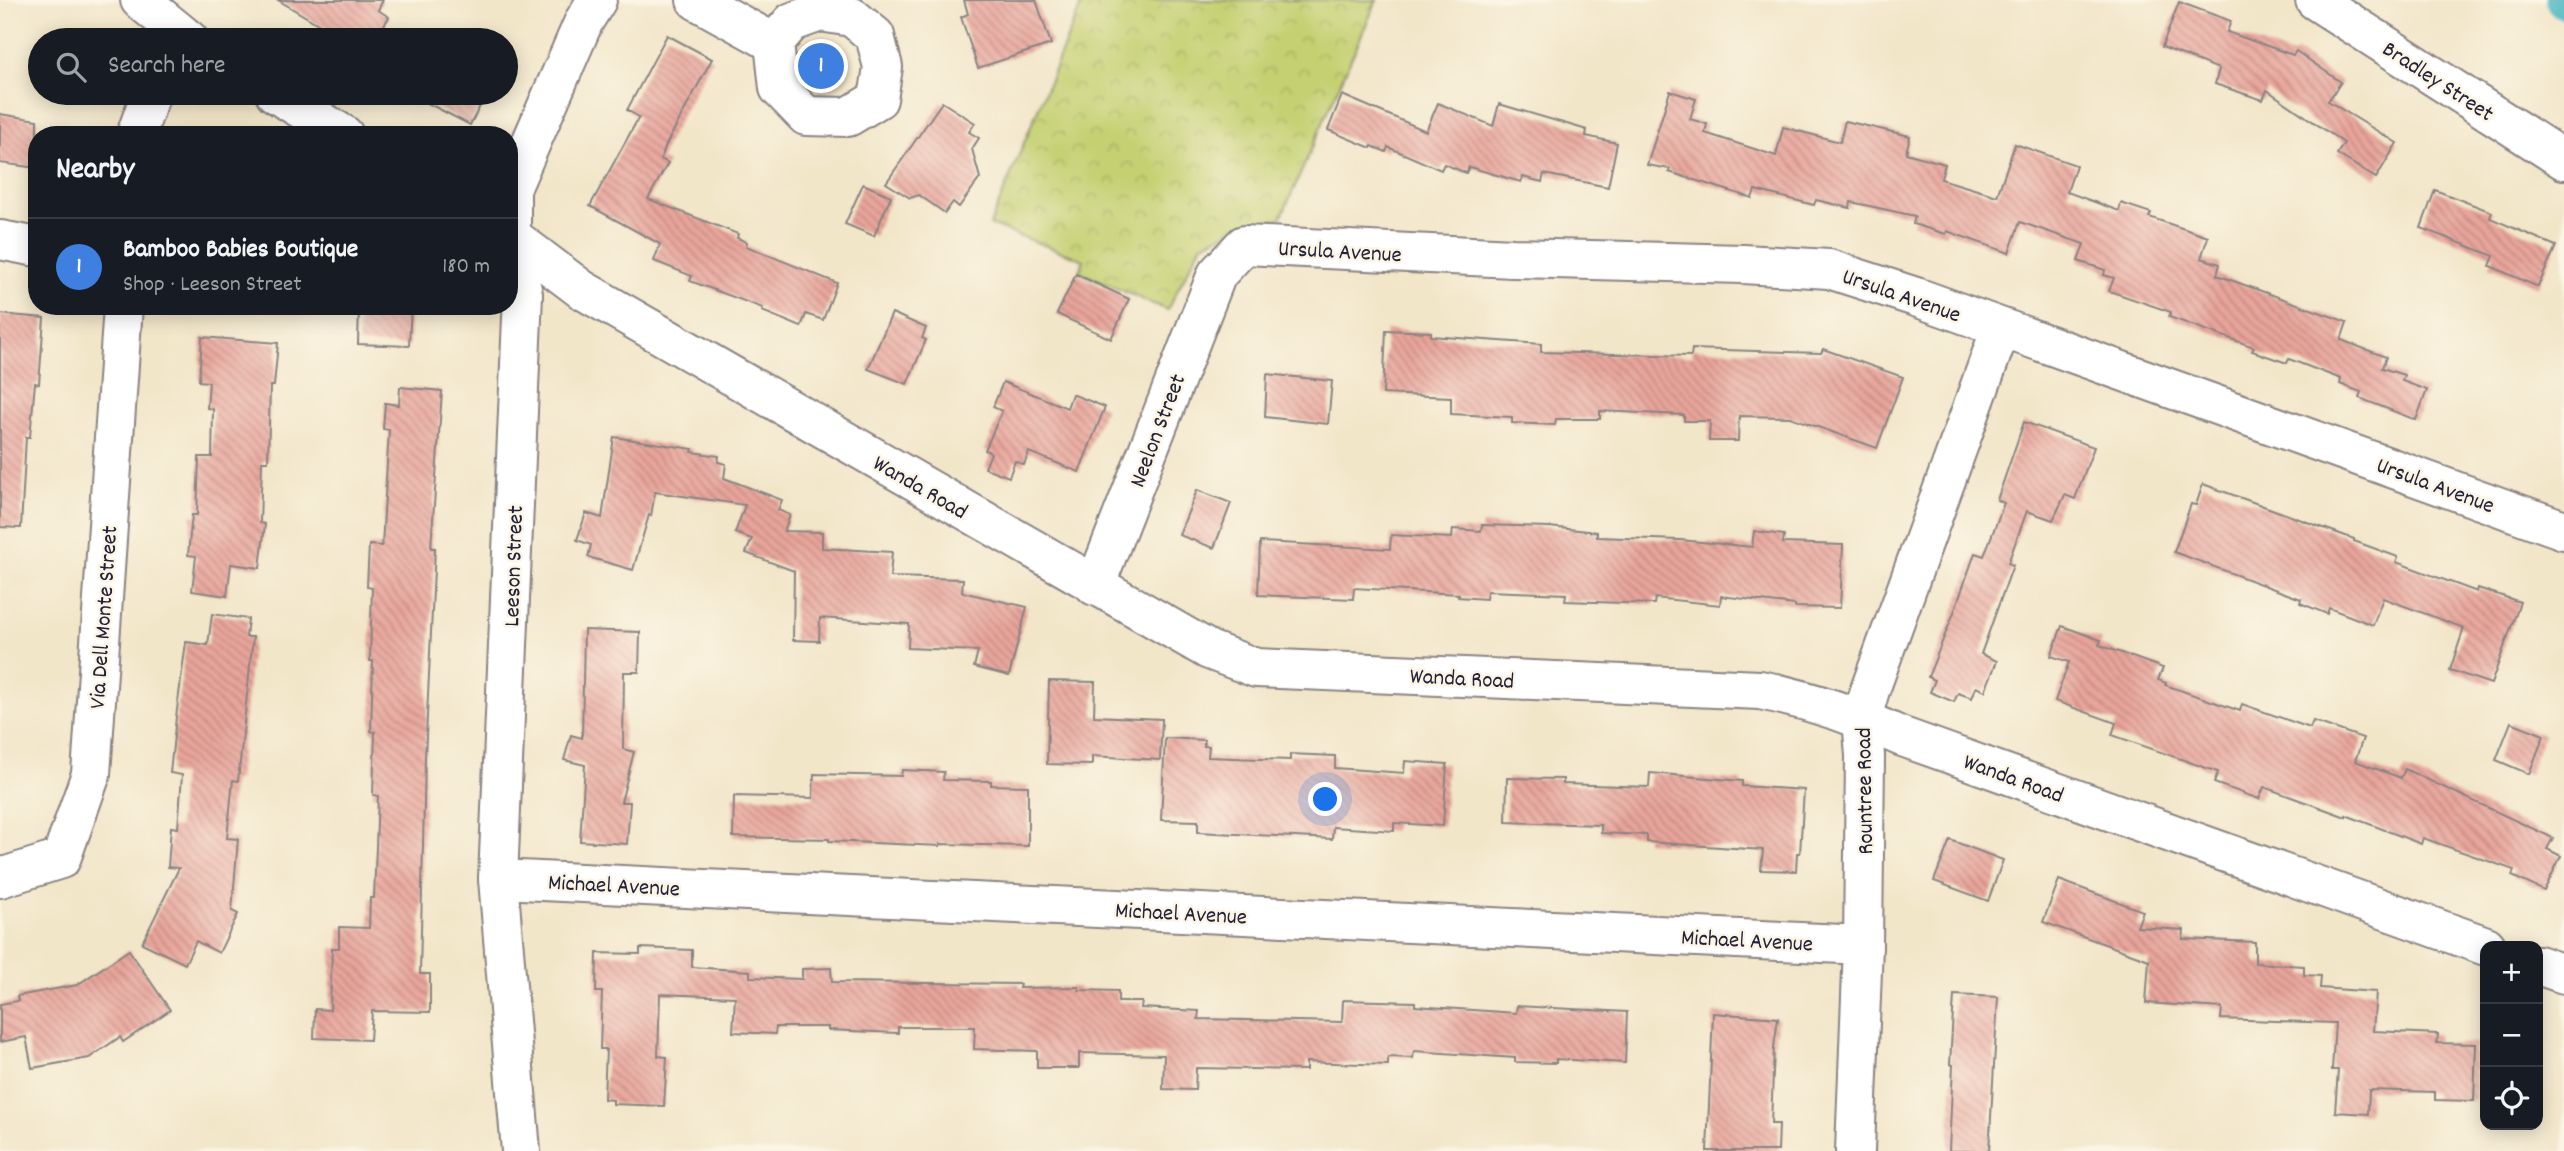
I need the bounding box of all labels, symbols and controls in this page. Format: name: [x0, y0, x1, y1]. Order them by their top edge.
search box: [28, 28, 518, 105]
street label: Bradley Street: [2375, 34, 2499, 131]
pin: 1: [798, 40, 844, 92]
icon: search: [52, 48, 90, 86]
text: Search here: [108, 48, 226, 85]
text: Nearby: [56, 150, 134, 193]
text: Bamboo Babies Boutique: [123, 232, 358, 269]
street label: Ursula Avenue: [1277, 234, 1402, 273]
text: 1: [76, 251, 82, 284]
text: 180 m: [442, 251, 490, 284]
street label: Ursula Avenue: [1837, 262, 1965, 333]
text: Shop · Leeson Street: [123, 269, 302, 302]
street label: Neelon Street: [1123, 370, 1196, 493]
street label: Wanda Road: [866, 449, 973, 529]
street label: Ursula Avenue: [2371, 451, 2499, 524]
street label: Leeson Street: [497, 505, 534, 627]
street label: Via Dell Monte Street: [83, 524, 128, 710]
street label: Wanda Road: [1409, 661, 1515, 700]
street label: Rountree Road: [1849, 727, 1884, 855]
street label: Wanda Road: [1958, 747, 2068, 814]
your location: [1308, 782, 1342, 816]
street label: Michael Avenue: [547, 868, 681, 907]
street label: Michael Avenue: [1114, 896, 1248, 935]
street label: Michael Avenue: [1680, 923, 1814, 962]
map controls: [2480, 941, 2543, 1130]
button: +: [2480, 941, 2543, 1004]
button: −: [2480, 1004, 2543, 1067]
button: locate: [2480, 1067, 2543, 1130]

